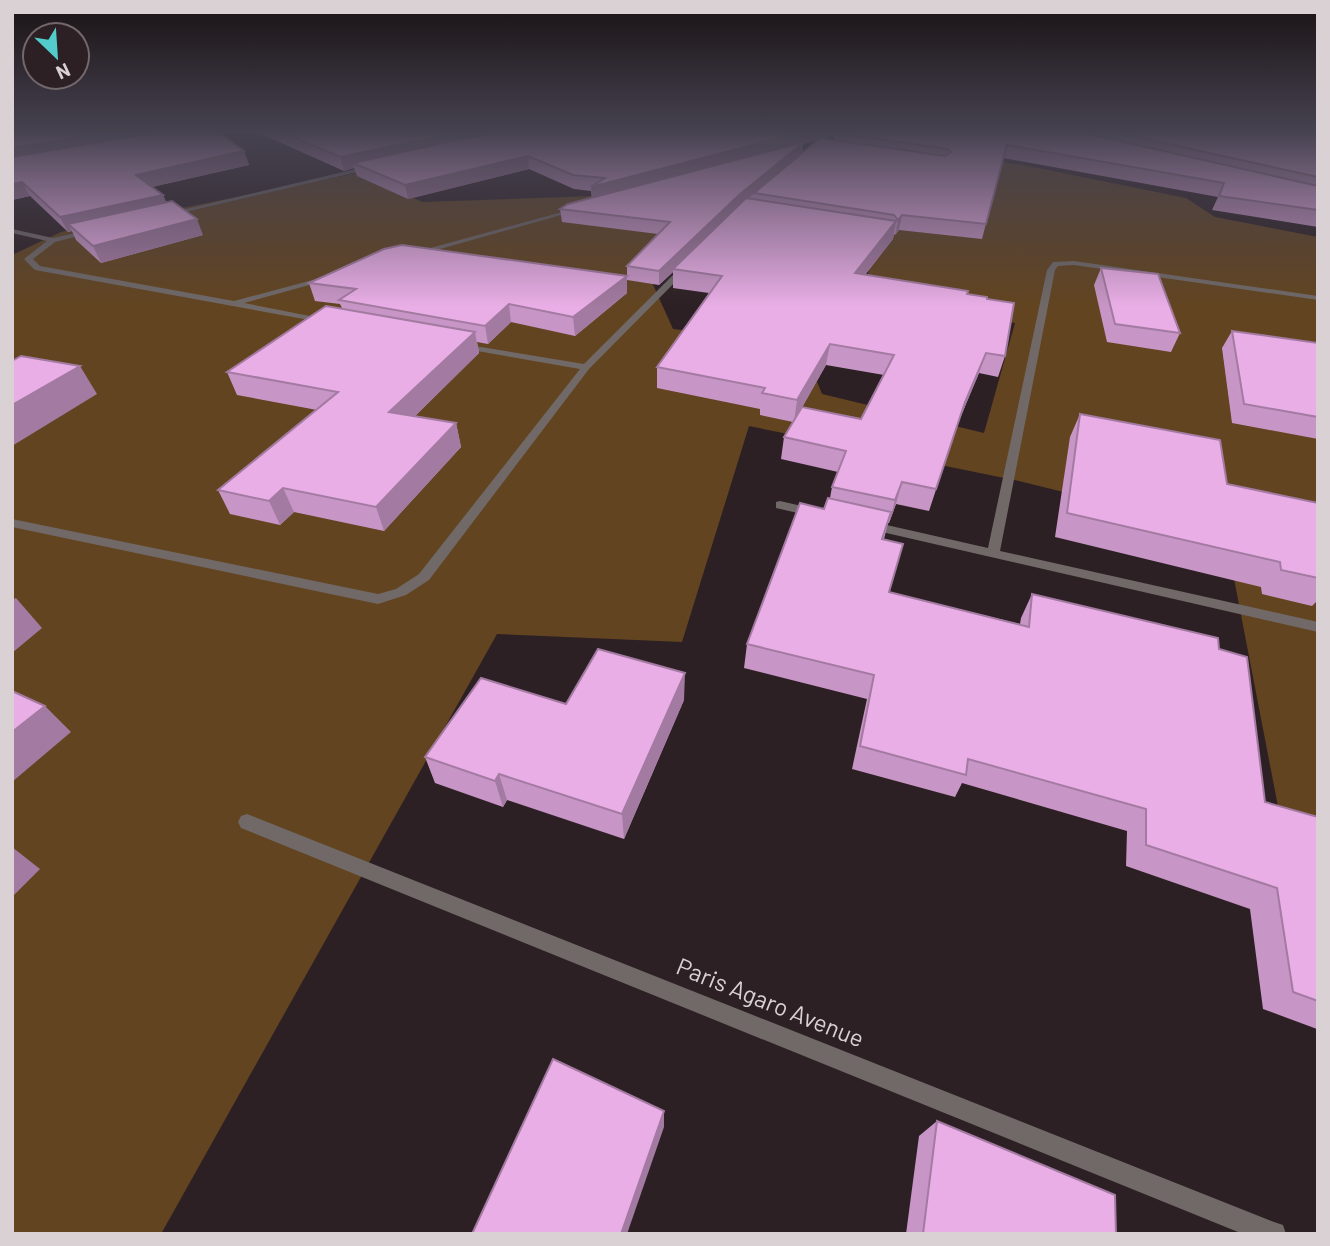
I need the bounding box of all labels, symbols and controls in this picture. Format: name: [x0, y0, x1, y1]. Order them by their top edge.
north arrow: [21, 21, 91, 91]
text: N: [53, 59, 74, 85]
street label: Paris Agaro Avenue: [673, 951, 869, 1052]

